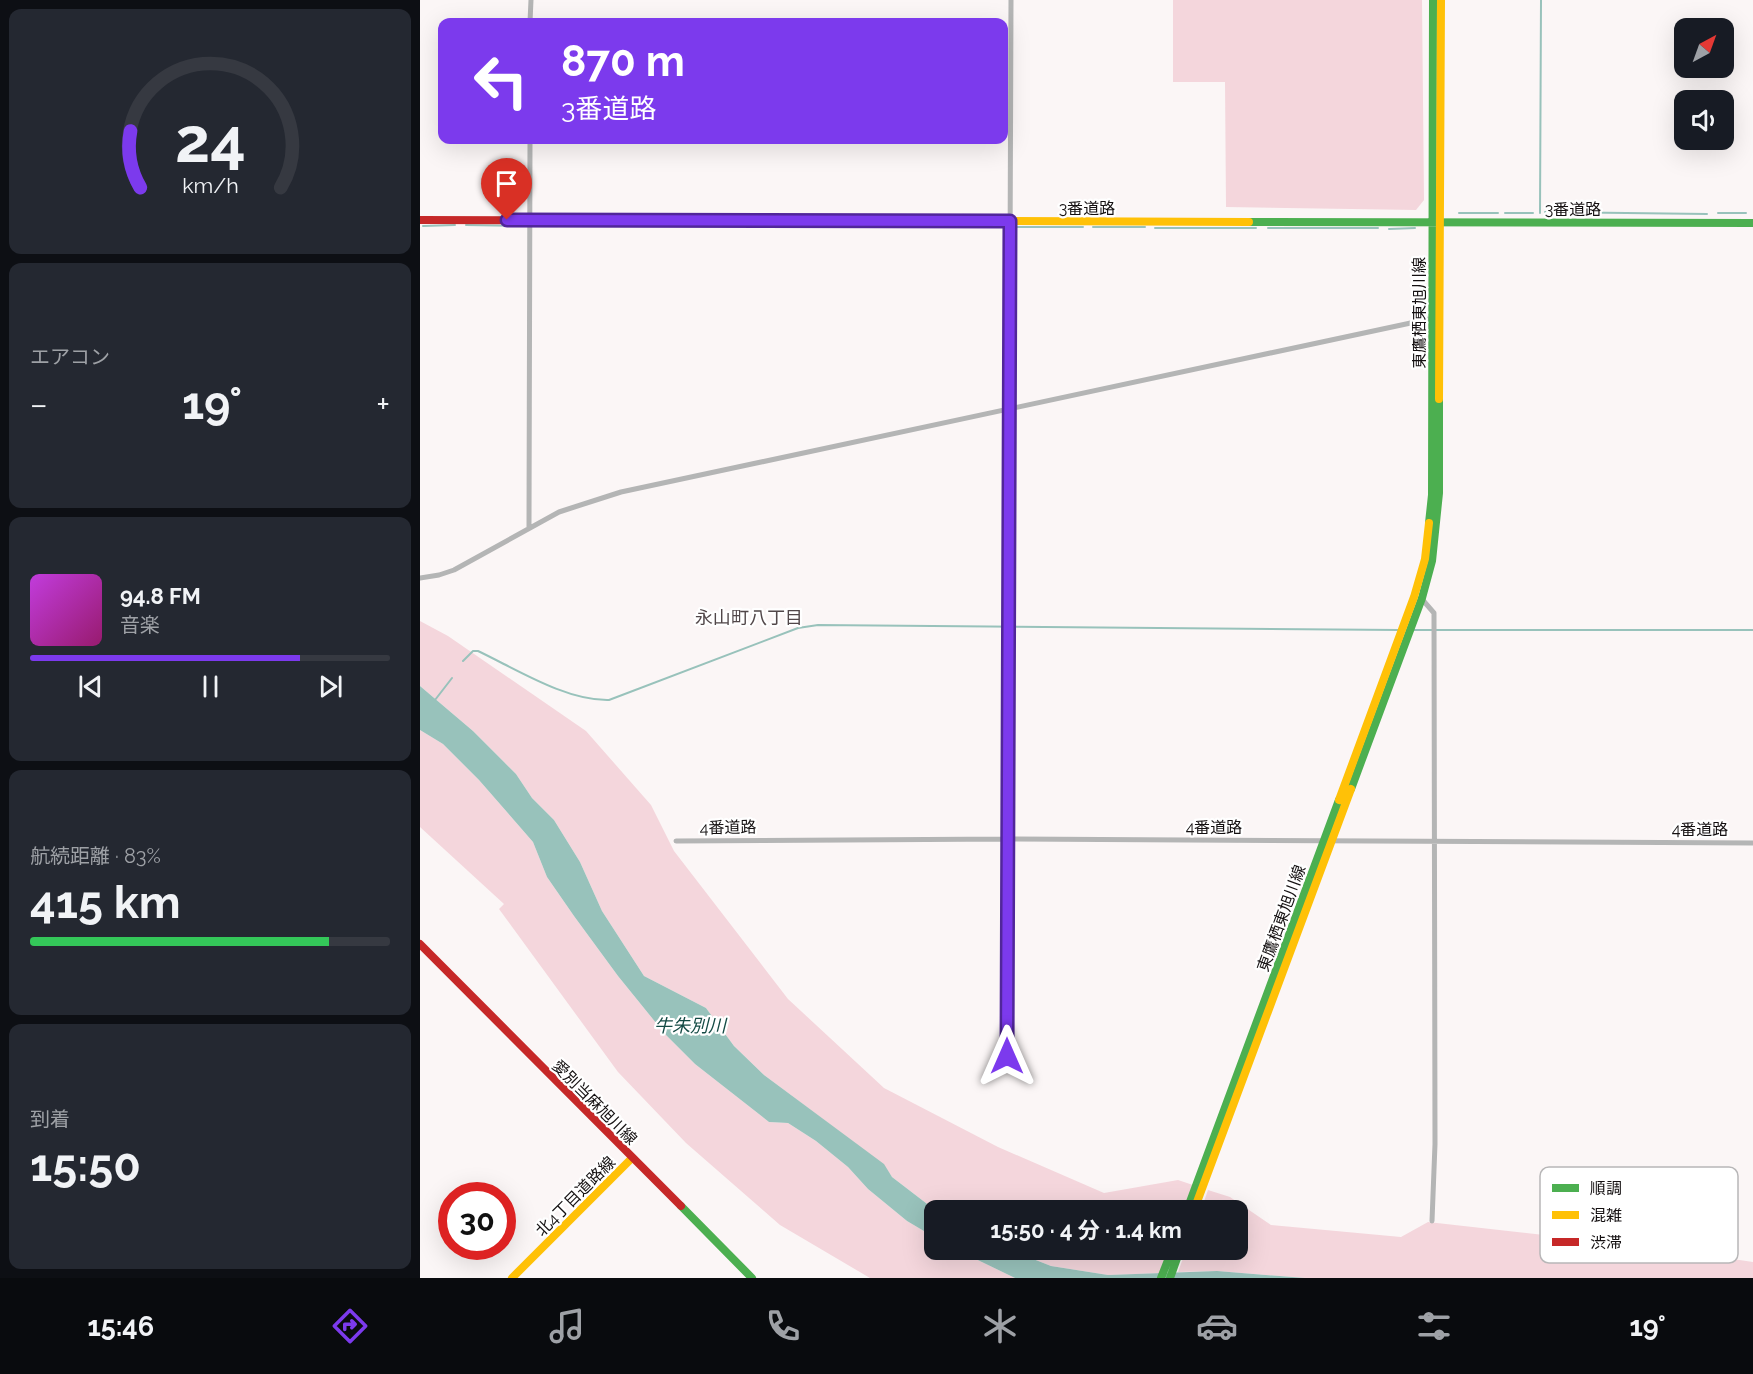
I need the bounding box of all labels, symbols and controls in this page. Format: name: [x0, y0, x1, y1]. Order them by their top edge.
north arrow: [1674, 18, 1734, 78]
map controls: [1674, 18, 1734, 150]
text: 870 m: [561, 37, 685, 86]
icon: left: [462, 42, 540, 120]
button: sound: [1674, 90, 1734, 150]
text: 3番道路: [561, 93, 656, 124]
text: 24: [175, 104, 245, 178]
pin: [481, 158, 532, 220]
icon: arrive: [490, 167, 523, 200]
text: km/h: [182, 174, 238, 199]
street label: 3番道路: [1059, 199, 1115, 218]
street label: 3番道路: [1545, 200, 1601, 219]
street label: 東鷹栖東旭川線: [1410, 257, 1429, 369]
text: エアコン: [30, 345, 110, 369]
text: 19°: [182, 377, 242, 430]
text: −: [30, 385, 48, 424]
text: +: [376, 385, 390, 424]
text: 94.8 FM: [120, 583, 201, 609]
district label: 永山町八丁目: [695, 607, 803, 628]
text: 音楽: [120, 613, 160, 637]
icon: previous: [74, 670, 107, 703]
icon: pause: [194, 670, 227, 703]
icon: next: [314, 670, 347, 703]
street label: 4番道路: [699, 818, 757, 837]
street label: 4番道路: [1186, 818, 1242, 837]
street label: 4番道路: [1672, 820, 1728, 839]
text: 航続距離 · 83%: [30, 844, 161, 868]
street label: 東鷹栖東旭川線: [1253, 862, 1310, 974]
text: 415 km: [30, 876, 181, 929]
water label: 牛朱別川: [654, 1015, 728, 1036]
position arrow: [975, 1024, 1039, 1088]
street label: 愛別当麻旭川線: [548, 1056, 641, 1149]
text: 到着: [30, 1107, 70, 1131]
text: 15:50: [30, 1139, 141, 1192]
street label: 北4丁目道路線: [532, 1153, 619, 1240]
legend: [1540, 1167, 1738, 1263]
text: 順調: [1590, 1179, 1622, 1198]
speed limit sign: 30: [438, 1182, 516, 1260]
text: 混雑: [1590, 1206, 1622, 1225]
text: 15:50 · 4 分 · 1.4 km: [990, 1217, 1182, 1243]
text: 渋滞: [1590, 1233, 1622, 1252]
icon: directions: [329, 1305, 371, 1347]
icon: music: [546, 1305, 588, 1347]
icon: phone: [762, 1305, 804, 1347]
icon: climate: [979, 1305, 1021, 1347]
icon: car: [1196, 1305, 1238, 1347]
icon: filters: [1413, 1305, 1455, 1347]
text: 15:46: [87, 1311, 154, 1342]
text: 19°: [1629, 1311, 1666, 1342]

